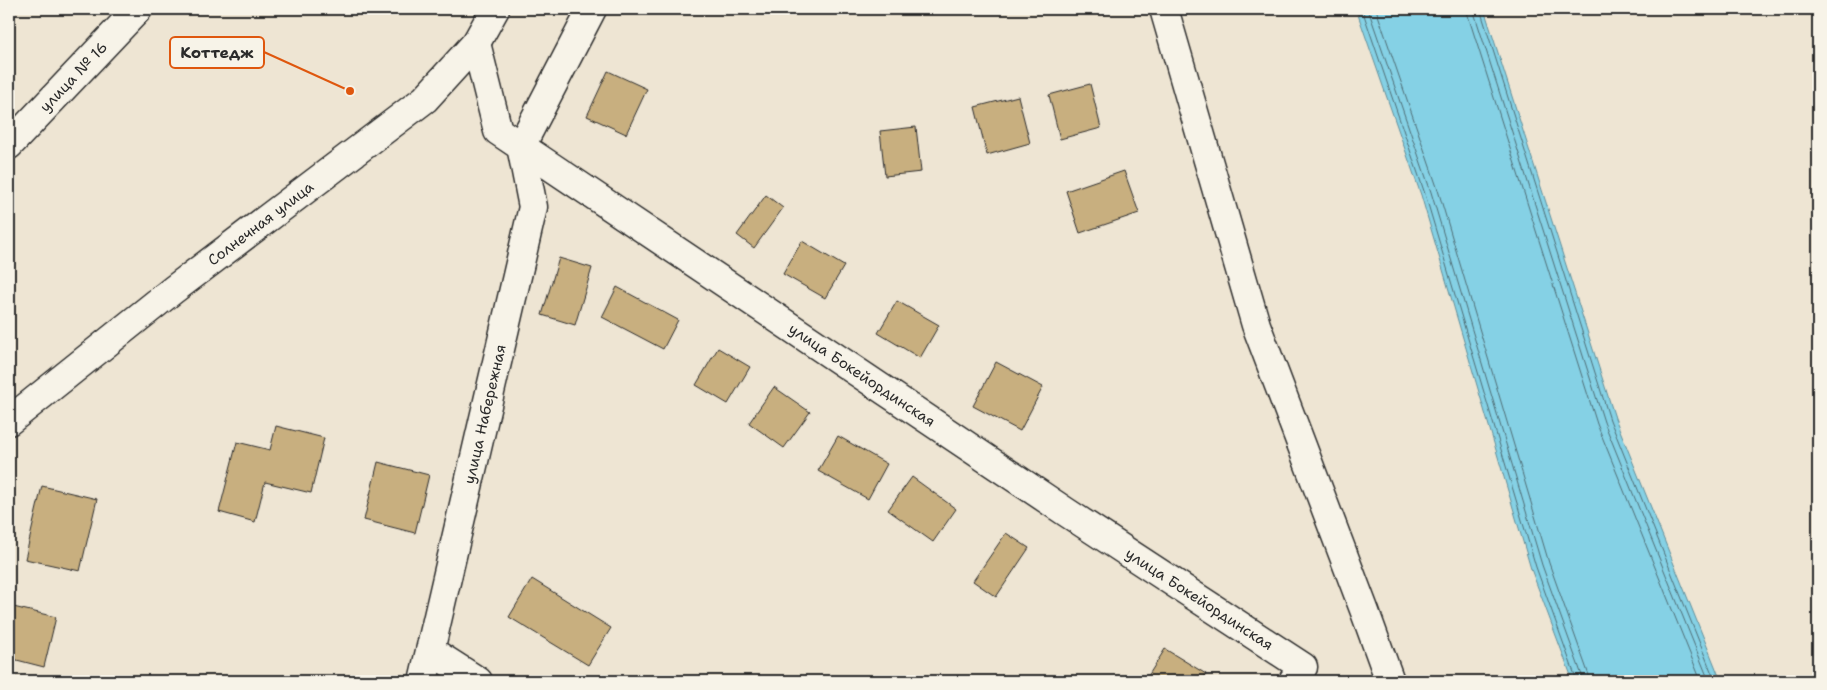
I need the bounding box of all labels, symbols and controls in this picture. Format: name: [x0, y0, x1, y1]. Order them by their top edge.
street label: улица № 16: [35, 37, 112, 116]
callout: Коттедж: [170, 37, 264, 68]
text: Коттедж: [180, 42, 254, 63]
street label: Солнечная улица: [204, 176, 318, 270]
street label: улица Бокейординская: [785, 319, 939, 432]
street label: улица Набережная: [459, 342, 511, 486]
street label: улица Бокейординская: [1122, 544, 1277, 655]

